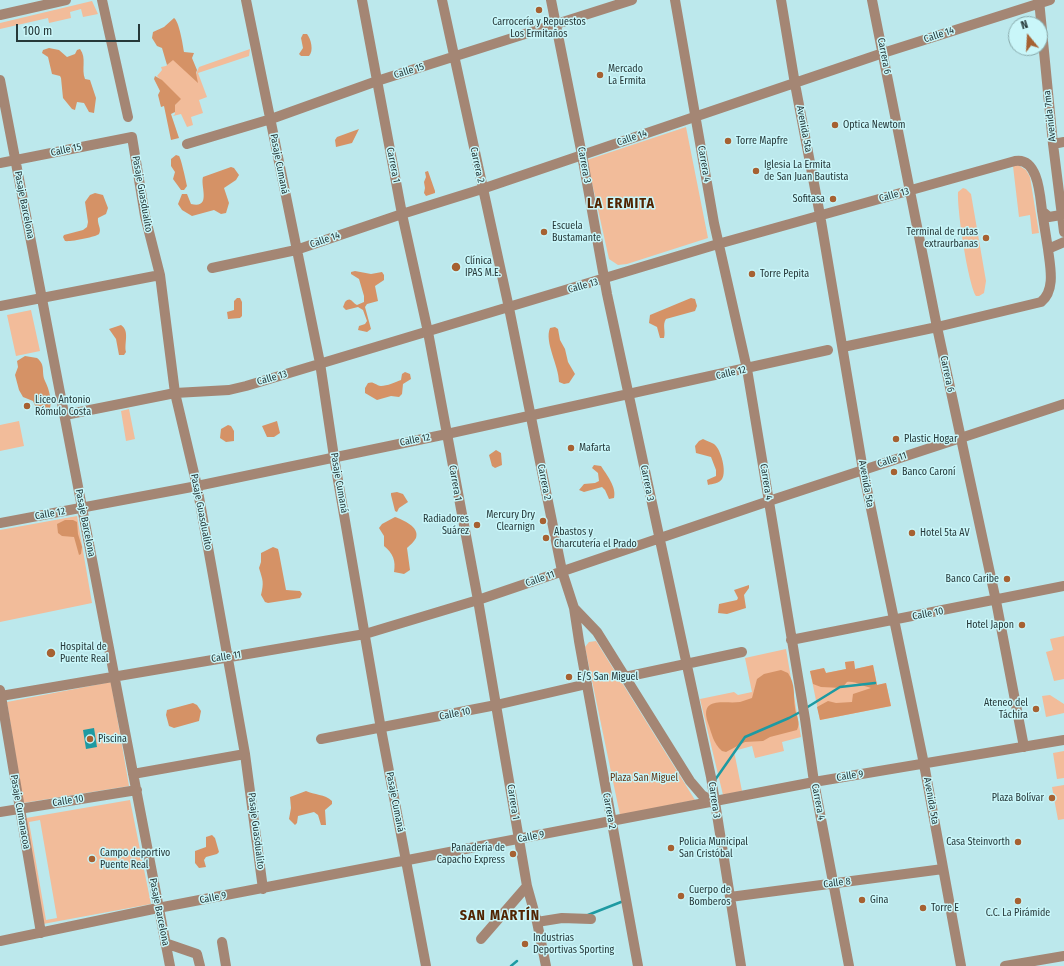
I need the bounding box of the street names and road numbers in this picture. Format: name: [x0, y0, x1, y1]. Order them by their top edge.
street label: Calle 14: [922, 24, 956, 46]
street label: Carrera 6: [875, 37, 893, 75]
street label: Calle 15: [393, 61, 425, 81]
street label: Avenida 7ma: [1041, 90, 1059, 142]
street label: Avenida 5ta: [794, 104, 814, 154]
street label: Calle 14: [615, 127, 649, 149]
street label: Pasaje Cumaná: [267, 133, 291, 195]
street label: Calle 15: [50, 141, 82, 159]
street label: Carrera 4: [695, 145, 713, 183]
street label: Carrera 1: [384, 146, 402, 184]
street label: Carrera 2: [467, 146, 487, 184]
street label: Carrera 3: [575, 146, 593, 184]
street label: Pasaje Guasdualito: [129, 155, 155, 233]
street label: Pasaje Barcelona: [12, 170, 36, 240]
street label: Calle 13: [878, 185, 910, 205]
street label: Calle 14: [308, 229, 342, 251]
street label: Calle 13: [567, 276, 599, 296]
street label: Carrera 6: [937, 355, 957, 393]
street label: Calle 12: [715, 364, 747, 382]
street label: Calle 13: [256, 368, 288, 388]
street label: Calle 12: [399, 431, 431, 449]
street label: Calle 11: [876, 450, 908, 470]
street label: Pasaje Cumaná: [328, 452, 350, 514]
street label: Avenida 5ta: [856, 460, 876, 508]
street label: Carrera 2: [535, 463, 553, 501]
street label: Carrera 4: [757, 463, 775, 501]
street label: Carrera 1: [446, 464, 464, 502]
street label: Carrera 3: [638, 464, 656, 502]
street label: Pasaje Guasdualito: [188, 473, 214, 551]
street label: Pasaje Barcelona: [73, 488, 97, 558]
street label: Calle 12: [34, 505, 66, 523]
street label: Calle 11: [524, 568, 556, 590]
street label: Calle 10: [911, 605, 945, 623]
street label: Calle 11: [210, 649, 242, 665]
street label: Calle 10: [438, 705, 472, 723]
street label: Calle 9: [836, 768, 864, 784]
street label: Pasaje Cumaná: [383, 771, 407, 833]
street label: Pasaje Cumanacoa: [8, 774, 32, 850]
street label: Avenida 5ta: [921, 777, 941, 825]
street label: Carrera 3: [706, 781, 722, 819]
street label: Carrera 1: [504, 783, 522, 821]
street label: Carrera 4: [809, 783, 827, 821]
street label: Pasaje Guasdualito: [245, 792, 267, 870]
street label: Carrera 2: [600, 792, 618, 830]
street label: Calle 10: [52, 793, 84, 809]
street label: Calle 9: [517, 829, 545, 845]
street label: Calle 8: [823, 875, 851, 891]
street label: Pasaje Barcelona: [147, 877, 171, 947]
street label: Calle 9: [199, 890, 227, 906]

